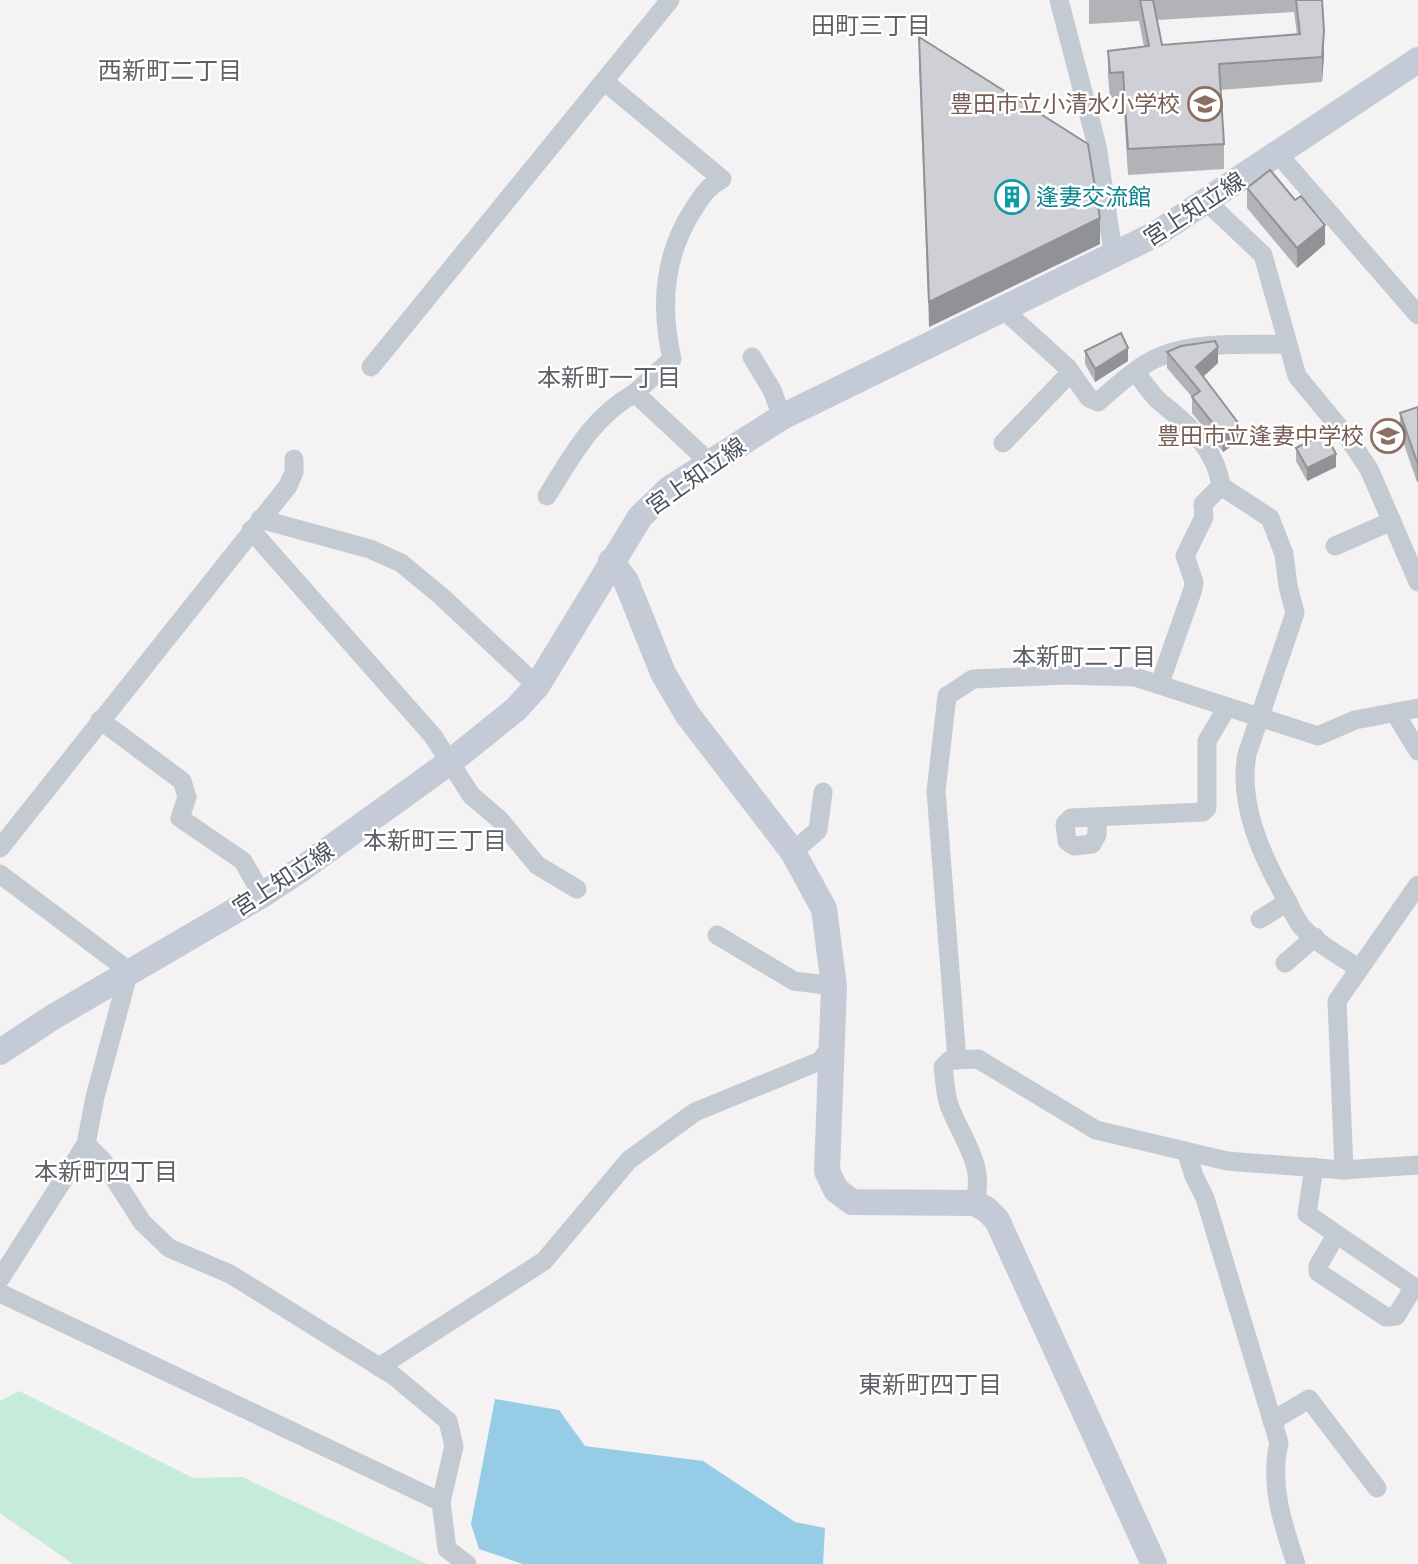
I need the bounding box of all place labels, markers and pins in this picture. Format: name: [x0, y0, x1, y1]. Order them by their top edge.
school or university icon: 豊田市立小清水小学校: [1186, 85, 1224, 123]
place label: 豊田市立小清水小学校: [950, 91, 1180, 117]
building icon: 逢妻交流館: [993, 178, 1031, 216]
place label: 逢妻交流館: [1036, 184, 1151, 210]
school or university icon: 豊田市立逢妻中学校: [1369, 417, 1407, 455]
place label: 豊田市立逢妻中学校: [1157, 423, 1364, 449]

